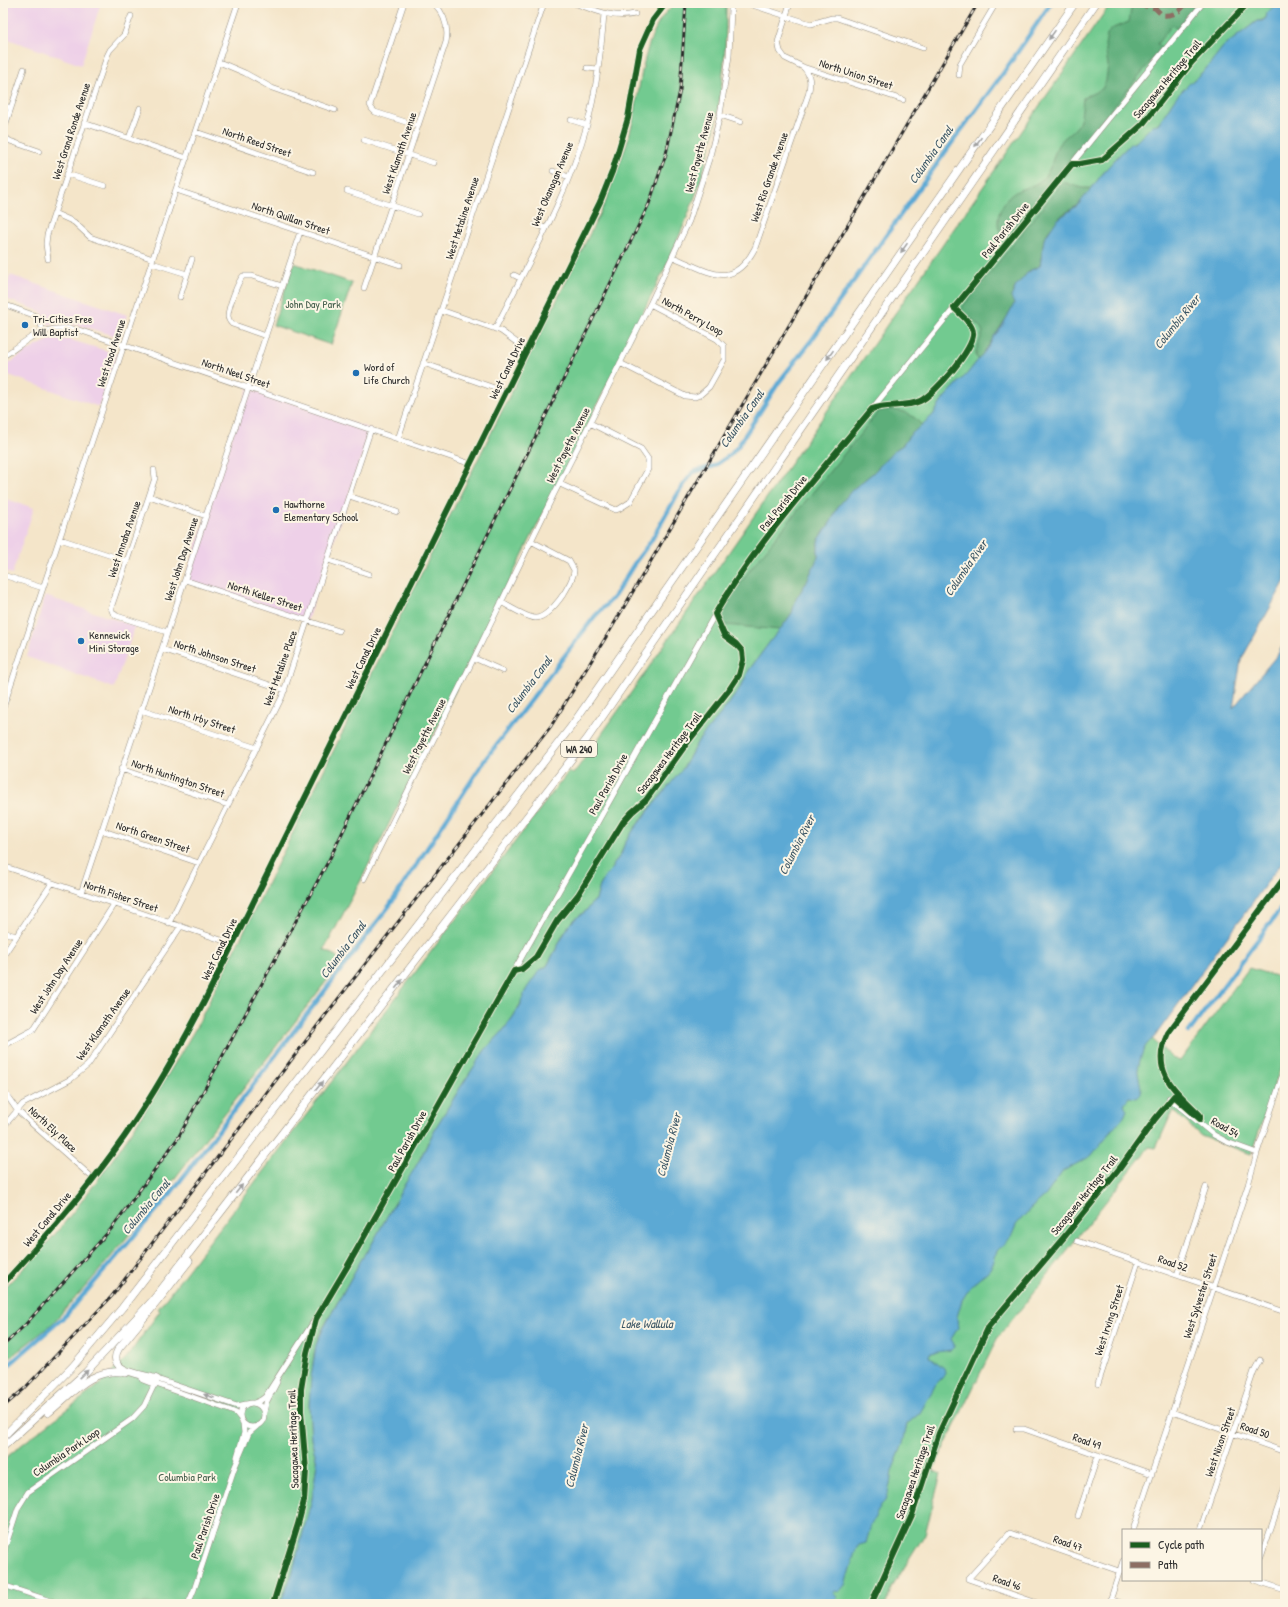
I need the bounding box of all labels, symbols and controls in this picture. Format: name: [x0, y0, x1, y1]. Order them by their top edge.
one-way arrow: [1048, 30, 1056, 40]
street label: Sacagawea Heritage Trail: [1130, 37, 1204, 121]
street label: North Union Street: [817, 56, 895, 93]
street label: West Grand Ronde Avenue: [49, 80, 93, 181]
street label: West Klamath Avenue: [378, 110, 420, 196]
street label: West Payette Avenue: [682, 110, 717, 194]
water label: Columbia Canal: [904, 122, 957, 187]
street label: North Reed Street: [221, 124, 293, 160]
street label: West Rio Grande Avenue: [747, 130, 791, 224]
one-way arrow: [974, 136, 982, 147]
street label: West Okanogan Avenue: [528, 139, 576, 228]
street label: West Metaline Avenue: [442, 174, 482, 261]
street label: North Quillan Street: [250, 198, 332, 238]
street label: Paul Parish Drive: [978, 199, 1032, 261]
one-way arrow: [900, 243, 908, 254]
water label: Columbia River: [1150, 290, 1205, 352]
street label: North Perry Loop: [660, 293, 727, 339]
park label: John Day Park: [285, 297, 341, 311]
place label: Tri-Cities Free Will Baptist: [33, 312, 93, 339]
street label: West Hood Avenue: [93, 317, 129, 389]
marker: Tri-Cities Free Will Baptist: [20, 320, 30, 330]
street label: West Canal Drive: [486, 334, 528, 401]
one-way arrow: [826, 350, 834, 360]
street label: North Neel Street: [200, 355, 272, 391]
place label: Word of Life Church: [364, 360, 410, 387]
marker: Word of Life Church: [351, 368, 361, 378]
water label: Columbia Canal: [715, 386, 768, 451]
street label: West Payette Avenue: [543, 404, 593, 485]
street label: Paul Parish Drive: [756, 472, 810, 534]
place label: Hawthorne Elementary School: [284, 497, 358, 524]
street label: West Imnaha Avenue: [104, 498, 144, 579]
marker: Hawthorne Elementary School: [271, 505, 281, 515]
street label: West John Day Avenue: [161, 515, 201, 603]
water label: Columbia River: [940, 535, 992, 599]
street label: North Keller Street: [226, 577, 304, 615]
street label: West Canal Drive: [342, 624, 384, 691]
place label: Kennewick Mini Storage: [89, 628, 140, 655]
street label: West Metaline Place: [260, 628, 300, 708]
marker: Kennewick Mini Storage: [76, 636, 86, 646]
street label: North Johnson Street: [172, 636, 258, 676]
water label: Columbia Canal: [502, 652, 556, 717]
street label: West Payette Avenue: [399, 695, 449, 776]
street label: North Irby Street: [167, 702, 237, 736]
street label: Sacagawea Heritage Trail: [634, 709, 704, 797]
road number: WA 240: [561, 741, 597, 757]
street label: Paul Parish Drive: [585, 750, 631, 817]
street label: North Huntington Street: [130, 756, 227, 801]
water label: Columbia River: [774, 811, 820, 878]
street label: North Green Street: [114, 818, 192, 856]
street label: North Fisher Street: [82, 877, 160, 915]
street label: West Canal Drive: [198, 915, 240, 982]
water label: Columbia Canal: [316, 917, 370, 982]
street label: West John Day Avenue: [26, 935, 86, 1016]
one-way arrow: [394, 978, 403, 989]
street label: West Klamath Avenue: [73, 985, 134, 1063]
one-way arrow: [315, 1081, 323, 1092]
street label: North Ely Place: [26, 1103, 81, 1156]
street label: Paul Parish Drive: [384, 1107, 430, 1174]
water label: Columbia River: [652, 1110, 685, 1178]
street label: Road 54: [1209, 1114, 1241, 1140]
street label: Sacagawea Heritage Trail: [1048, 1152, 1121, 1238]
water label: Columbia Canal: [117, 1175, 174, 1238]
one-way arrow: [235, 1183, 243, 1194]
street label: West Canal Drive: [20, 1188, 74, 1249]
street label: Road 52: [1156, 1251, 1190, 1275]
street label: West Sylvester Street: [1180, 1252, 1220, 1340]
street label: West Irving Street: [1091, 1283, 1127, 1357]
water label: Lake Wallula: [621, 1315, 674, 1332]
one-way arrow: [79, 1369, 89, 1379]
street label: Sacagawea Heritage Trail: [284, 1389, 302, 1489]
one-way arrow: [202, 1393, 214, 1399]
street label: West Nixon Street: [1202, 1405, 1238, 1479]
street label: Road 50: [1238, 1418, 1272, 1442]
water label: Columbia River: [560, 1421, 593, 1489]
street label: Sacagawea Heritage Trail: [892, 1423, 938, 1521]
street label: Columbia Park Loop: [30, 1424, 102, 1480]
street label: Road 49: [1071, 1430, 1103, 1452]
park label: Columbia Park: [158, 1470, 216, 1484]
street label: Paul Parish Drive: [187, 1491, 223, 1560]
legend: [1122, 1529, 1262, 1581]
street label: Road 47: [1051, 1531, 1085, 1555]
text: Cycle path: [1158, 1536, 1204, 1553]
text: Path: [1158, 1556, 1178, 1573]
street label: Road 46: [991, 1571, 1024, 1594]

